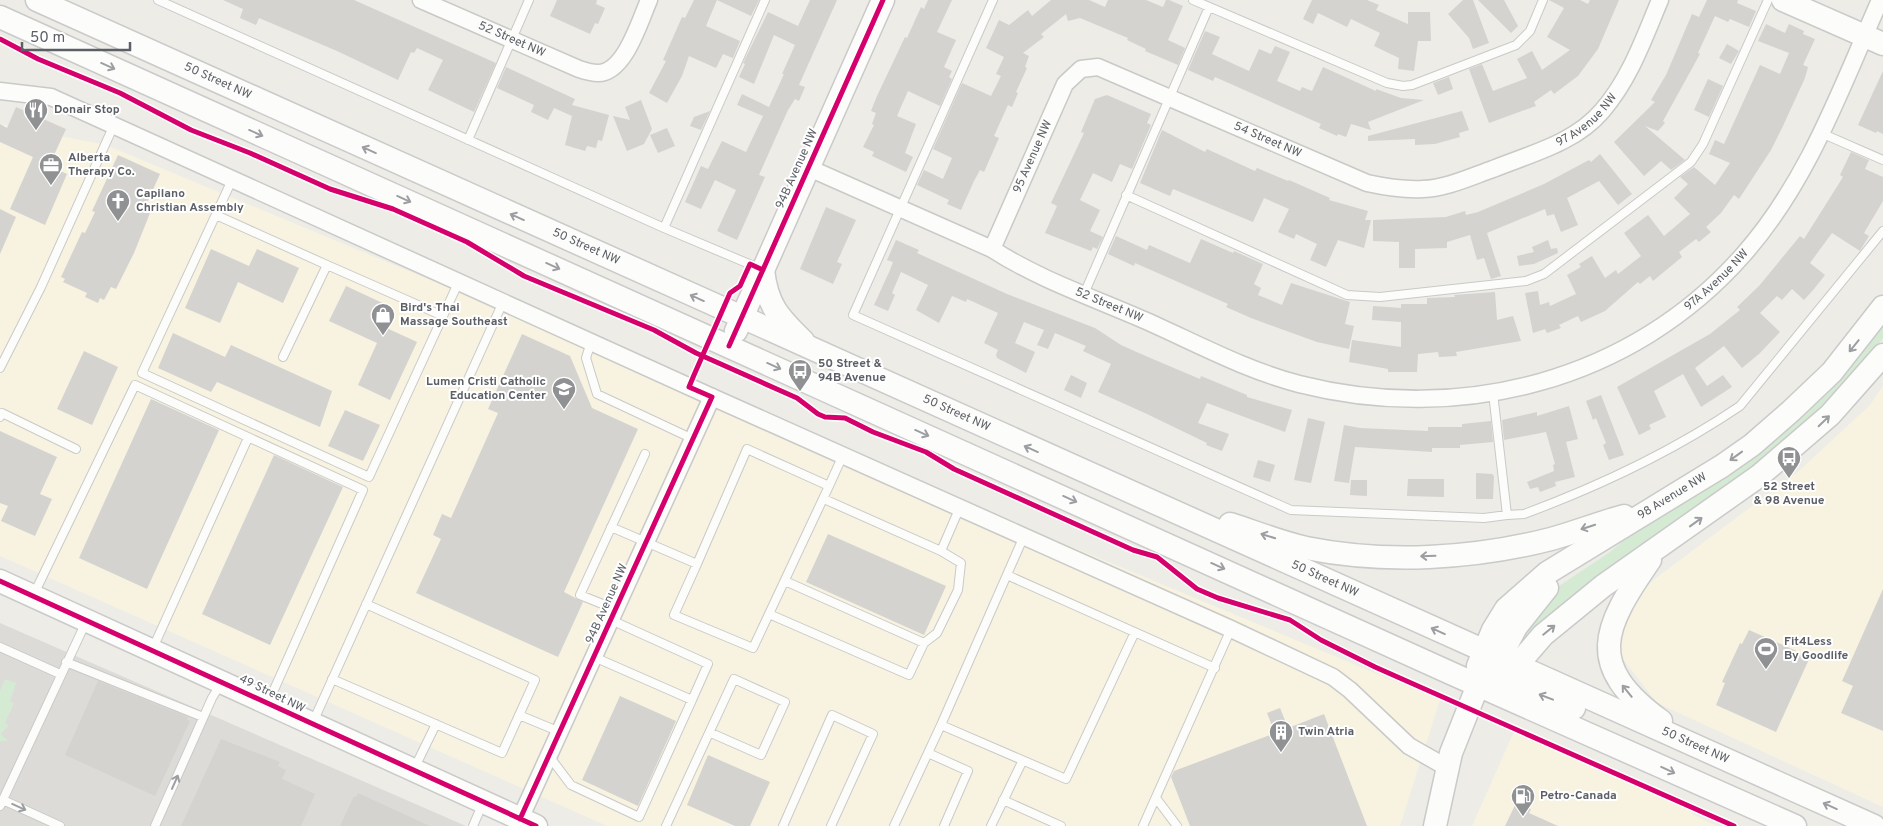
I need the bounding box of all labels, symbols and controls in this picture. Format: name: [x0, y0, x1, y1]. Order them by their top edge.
street label: 52 Street NW: [476, 18, 548, 61]
scale bar: [22, 20, 130, 52]
text: 50 m: [30, 29, 65, 48]
street label: 50 Street NW: [181, 59, 254, 103]
one-way arrow: [100, 61, 115, 71]
street label: 97 Avenue NW: [1553, 90, 1621, 151]
restaurant icon: Donair Stop: [23, 97, 49, 131]
place label: Donair Stop: [54, 102, 120, 118]
street label: 95 Avenue NW: [1010, 118, 1056, 196]
street label: 54 Street NW: [1231, 118, 1304, 162]
street label: 94B Avenue NW: [772, 126, 822, 212]
one-way arrow: [248, 128, 263, 138]
one-way arrow: [362, 145, 377, 154]
place label: Alberta Therapy Co.: [68, 150, 135, 180]
office icon: Alberta Therapy Co.: [38, 152, 64, 186]
place label: Capilano Christian Assembly: [136, 186, 244, 216]
church icon: Capilano Christian Assembly: [105, 188, 131, 222]
one-way arrow: [397, 195, 412, 205]
one-way arrow: [510, 212, 525, 221]
street label: 50 Street NW: [550, 225, 622, 269]
street label: 97A Avenue NW: [1681, 246, 1752, 315]
one-way arrow: [545, 262, 560, 272]
street label: 52 Street NW: [1073, 284, 1145, 327]
one-way arrow: [690, 293, 705, 303]
place label: Bird's Thai Massage Southeast: [400, 300, 508, 330]
shop icon: Bird's Thai Massage Southeast: [370, 302, 396, 336]
one-way arrow: [1848, 339, 1859, 352]
place label: 50 Street & 94B Avenue: [818, 356, 886, 386]
bus stop icon: 50 Street & 94B Avenue: [787, 358, 813, 392]
one-way arrow: [766, 361, 781, 371]
place label: Lumen Cristi Catholic Education Center: [426, 374, 546, 404]
school or university icon: Lumen Cristi Catholic Education Center: [551, 376, 577, 410]
street label: 50 Street NW: [920, 391, 993, 436]
one-way arrow: [1817, 415, 1830, 427]
one-way arrow: [914, 428, 929, 438]
one-way arrow: [1024, 443, 1039, 453]
bus stop icon: 52 Street & 98 Avenue: [1776, 445, 1802, 479]
one-way arrow: [1729, 451, 1743, 461]
street label: 98 Avenue NW: [1635, 469, 1710, 524]
place label: 52 Street & 98 Avenue: [1754, 479, 1825, 509]
one-way arrow: [1062, 495, 1077, 505]
one-way arrow: [1689, 517, 1703, 527]
one-way arrow: [1580, 523, 1596, 532]
one-way arrow: [1261, 531, 1277, 541]
one-way arrow: [1421, 551, 1437, 561]
street label: 50 Street NW: [1289, 557, 1361, 601]
street label: 94B Avenue NW: [582, 561, 632, 647]
one-way arrow: [1210, 562, 1225, 572]
one-way arrow: [1542, 624, 1555, 635]
one-way arrow: [1431, 626, 1446, 636]
place label: Fit4Less By Goodlife: [1784, 634, 1849, 664]
sports icon: Fit4Less By Goodlife: [1753, 636, 1779, 670]
street label: 49 Street NW: [236, 671, 308, 717]
one-way arrow: [1622, 685, 1633, 698]
one-way arrow: [1539, 692, 1554, 701]
building icon: Twin Atria: [1268, 719, 1294, 753]
street label: 50 Street NW: [1659, 723, 1731, 768]
place label: Twin Atria: [1298, 724, 1354, 740]
one-way arrow: [1660, 765, 1675, 775]
one-way arrow: [170, 775, 180, 790]
fuel station icon: Petro-Canada: [1510, 783, 1536, 817]
place label: Petro-Canada: [1540, 788, 1617, 804]
one-way arrow: [1823, 801, 1838, 810]
one-way arrow: [11, 803, 26, 813]

